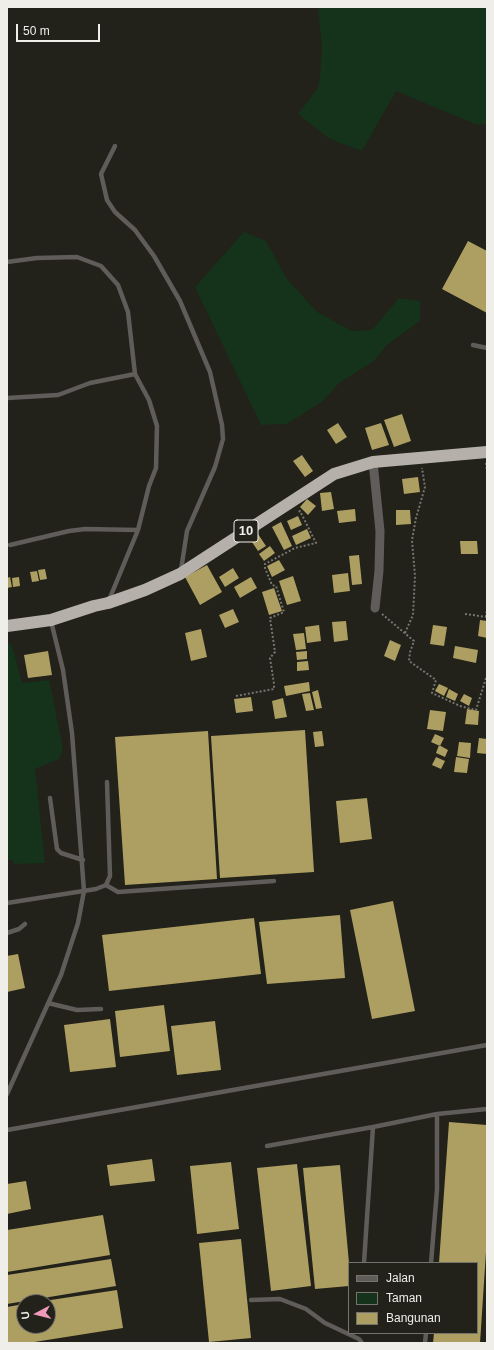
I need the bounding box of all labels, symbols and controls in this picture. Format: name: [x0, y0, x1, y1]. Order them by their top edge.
scale bar: [18, 16, 102, 42]
text: 50 m: [23, 24, 50, 38]
road number: 10: [234, 520, 258, 542]
legend: [348, 1262, 478, 1334]
text: Jalan: [386, 1271, 415, 1285]
text: Taman: [386, 1291, 422, 1305]
north arrow: [16, 1294, 56, 1334]
text: U: [19, 1311, 32, 1320]
text: Bangunan: [386, 1311, 441, 1325]

